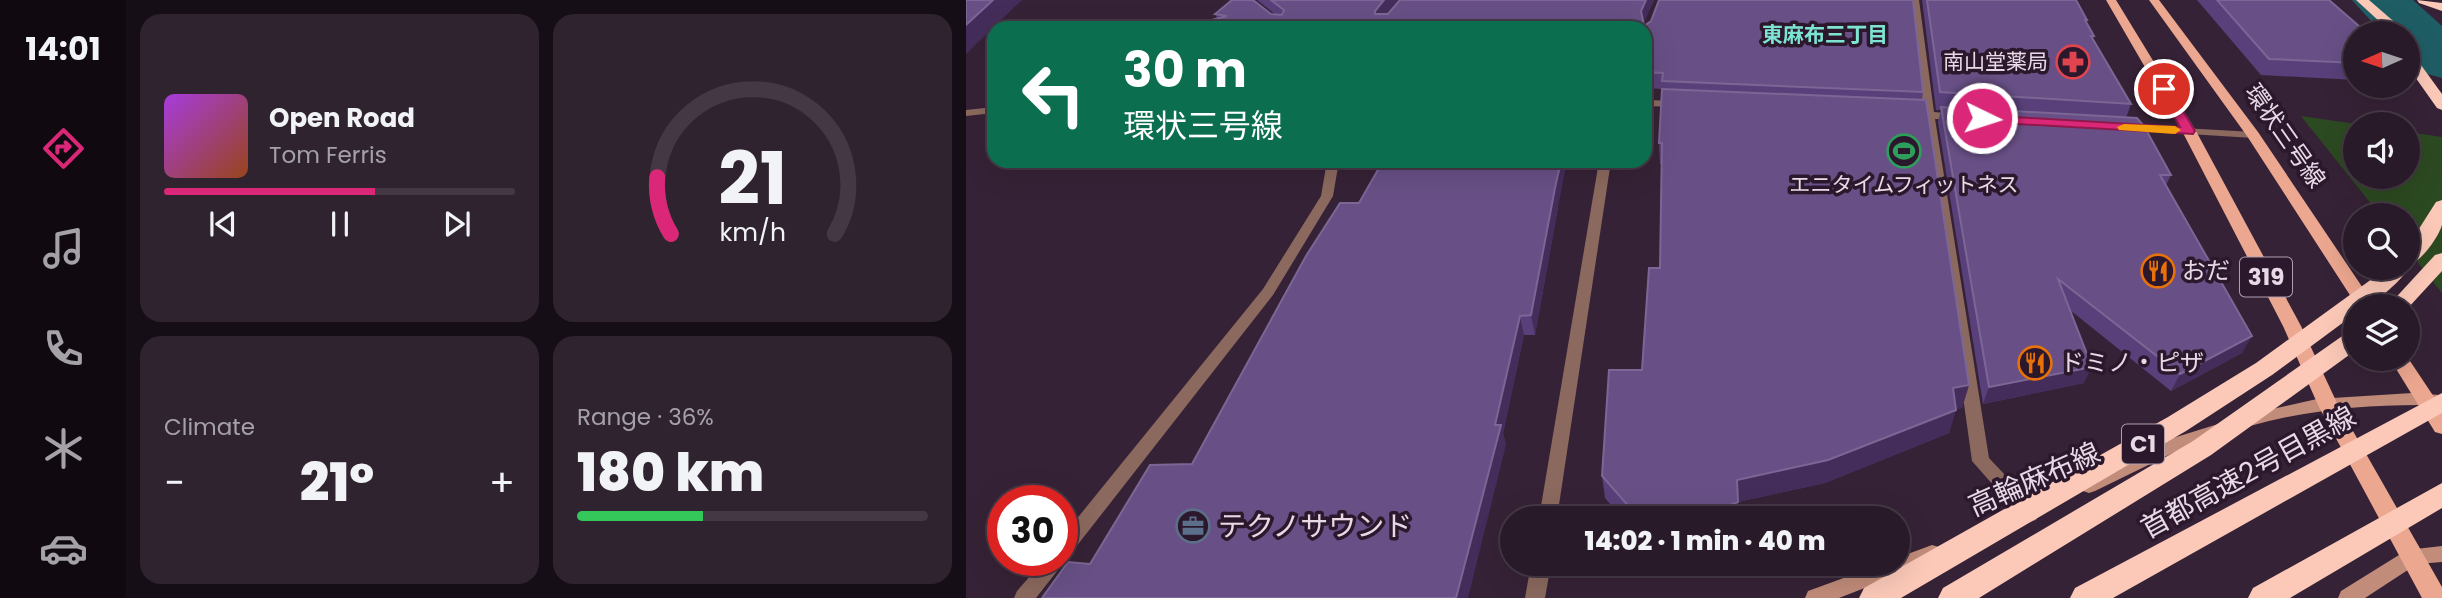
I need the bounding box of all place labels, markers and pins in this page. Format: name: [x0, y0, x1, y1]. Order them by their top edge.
pharmacy icon: 南山堂薬局: [2054, 43, 2092, 81]
place label: 南山堂薬局: [1943, 47, 2048, 76]
pin: [2134, 59, 2194, 119]
sports icon: エニタイムフィットネス: [1885, 132, 1923, 170]
place label: エニタイムフィットネス: [1790, 170, 2018, 199]
restaurant icon: おだ: [2139, 252, 2177, 290]
place label: おだ: [2182, 254, 2230, 287]
restaurant icon: ドミノ・ピザ: [2016, 344, 2054, 382]
place label: ドミノ・ピザ: [2060, 346, 2204, 379]
office icon: テクノサウンド: [1174, 507, 1212, 545]
place label: テクノサウンド: [1218, 507, 1412, 546]

